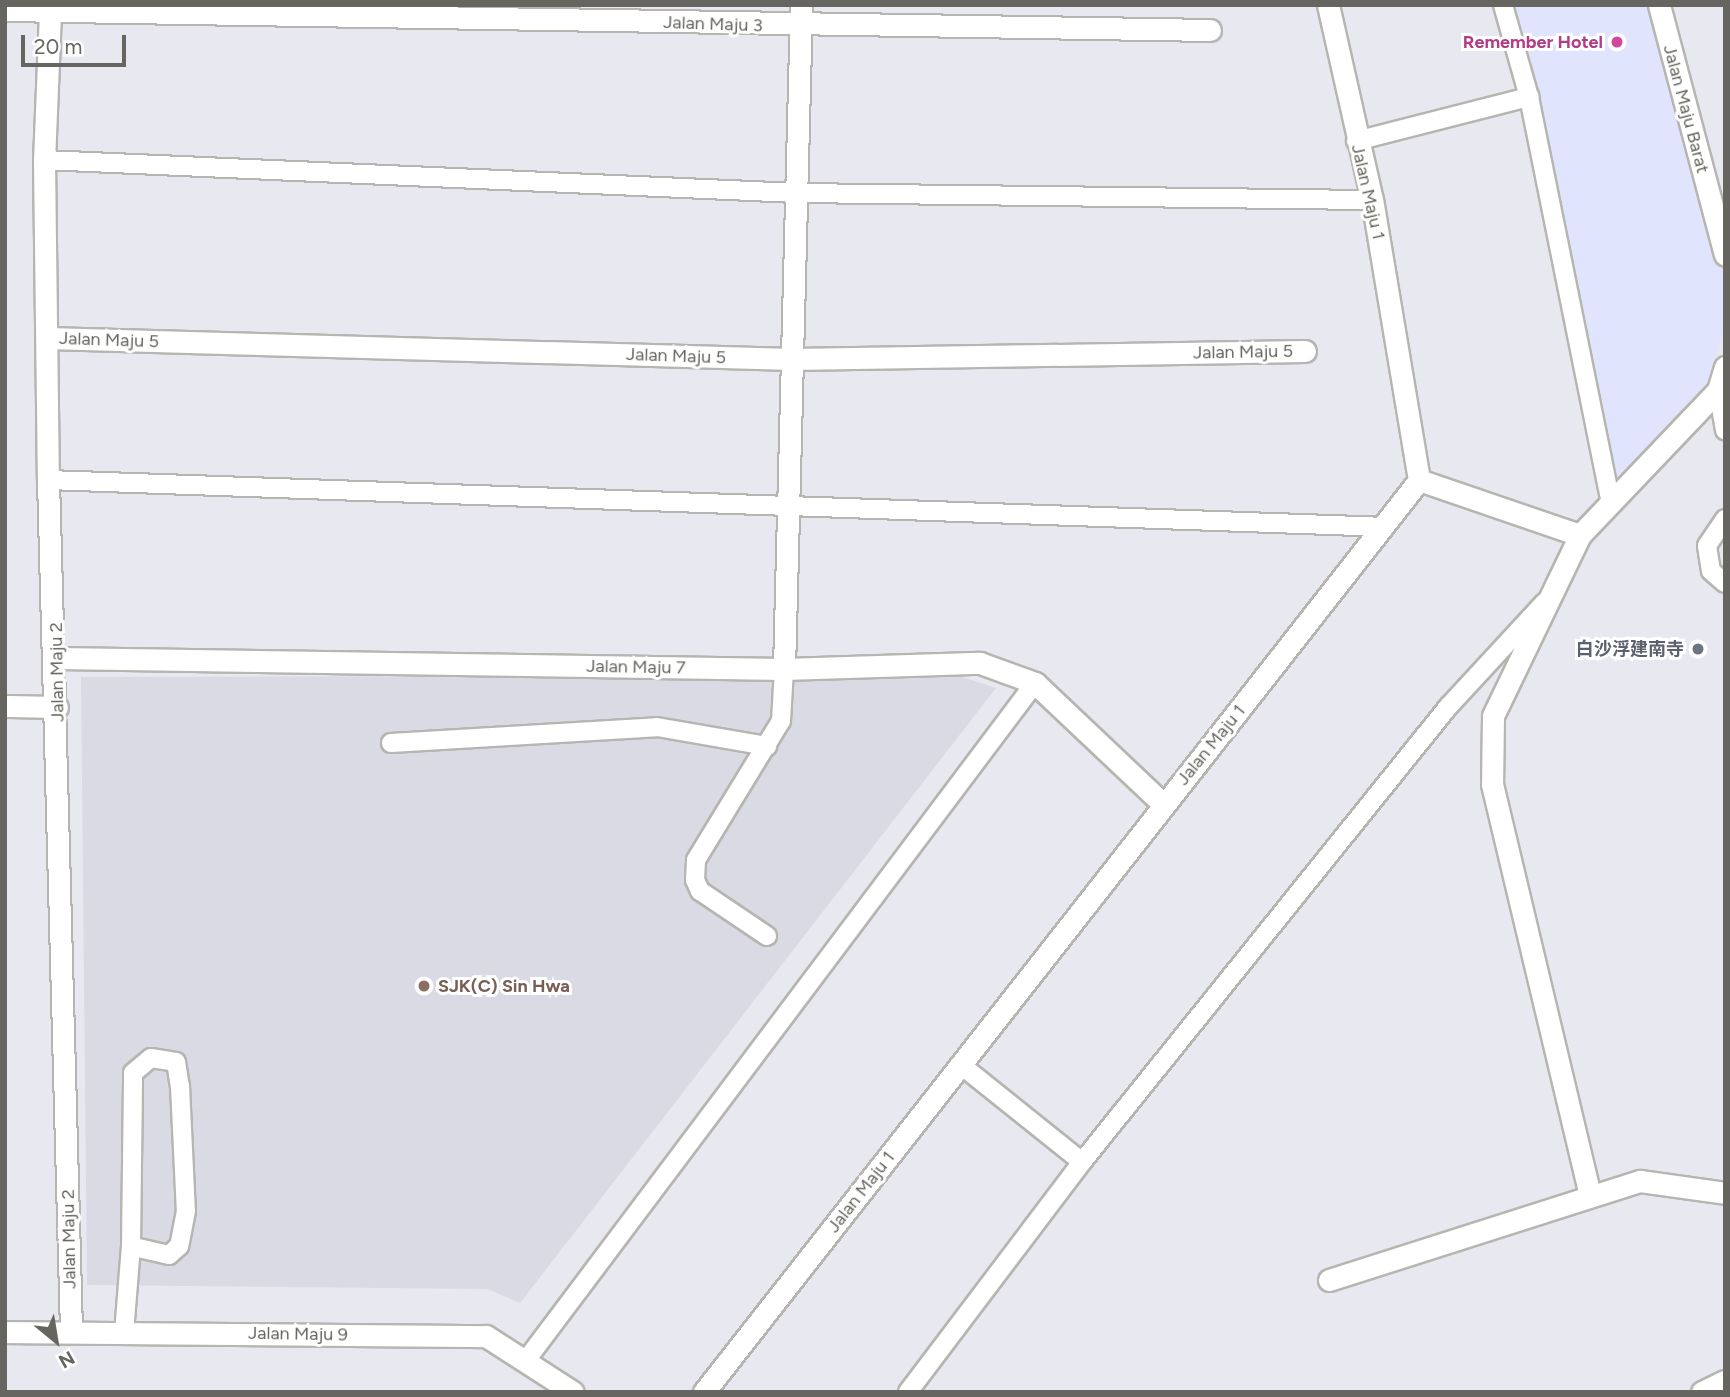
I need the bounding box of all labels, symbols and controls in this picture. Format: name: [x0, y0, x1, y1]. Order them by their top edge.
street label: Jalan Maju 3: [663, 11, 763, 37]
scale bar: [24, 21, 130, 65]
place label: Remember Hotel: [1463, 31, 1603, 53]
text: 20 m: [34, 34, 82, 59]
marker: Remember Hotel: [1609, 34, 1625, 50]
street label: Jalan Maju Barat: [1658, 42, 1714, 176]
street label: Jalan Maju 1: [1347, 142, 1389, 242]
street label: Jalan Maju 5: [59, 327, 159, 353]
street label: Jalan Maju 5: [1193, 340, 1293, 364]
street label: Jalan Maju 5: [626, 343, 726, 369]
street label: Jalan Maju 2: [45, 622, 69, 722]
place label: 白沙浮建南寺: [1576, 638, 1684, 660]
marker: 白沙浮建南寺: [1690, 641, 1706, 657]
street label: Jalan Maju 7: [586, 655, 686, 679]
street label: Jalan Maju 1: [1172, 700, 1250, 790]
place label: SJK(C) Sin Hwa: [438, 975, 570, 997]
marker: SJK(C) Sin Hwa: [416, 978, 432, 994]
street label: Jalan Maju 1: [823, 1147, 899, 1237]
street label: Jalan Maju 2: [57, 1189, 81, 1289]
north arrow: [21, 1306, 91, 1376]
street label: Jalan Maju 9: [248, 1322, 348, 1346]
text: N: [55, 1346, 79, 1373]

